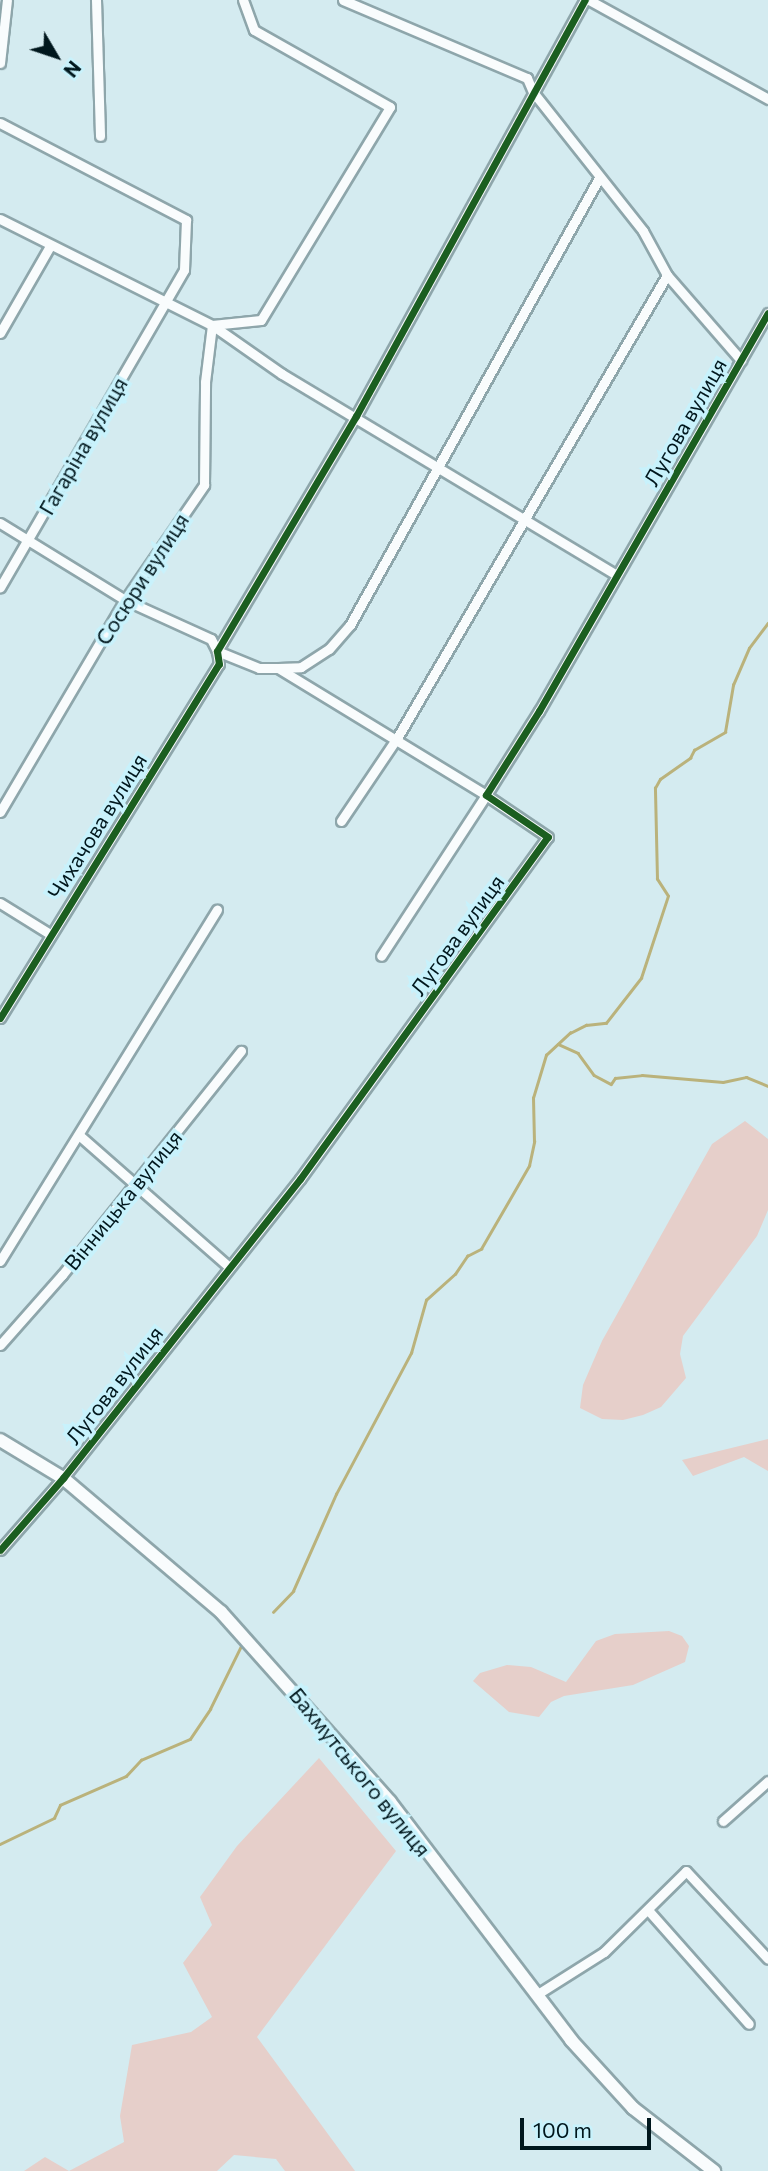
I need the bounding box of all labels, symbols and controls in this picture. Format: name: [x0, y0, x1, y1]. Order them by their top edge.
north arrow: [21, 21, 91, 91]
text: N: [59, 57, 86, 82]
street label: Лугова вулиця: [638, 354, 732, 490]
street label: Гагаріна вулиця: [34, 373, 132, 519]
street label: Сосюри вулиця: [90, 509, 194, 649]
street label: Чихачова вулиця: [42, 749, 152, 903]
street label: Лугова вулиця: [405, 870, 509, 1000]
street label: Вінницька вулиця: [59, 1125, 187, 1275]
street label: Лугова вулиця: [60, 1321, 168, 1449]
street label: Бахмутського вулиця: [284, 1683, 436, 1861]
scale bar: [523, 2104, 654, 2148]
text: 100 m: [533, 2117, 592, 2142]

